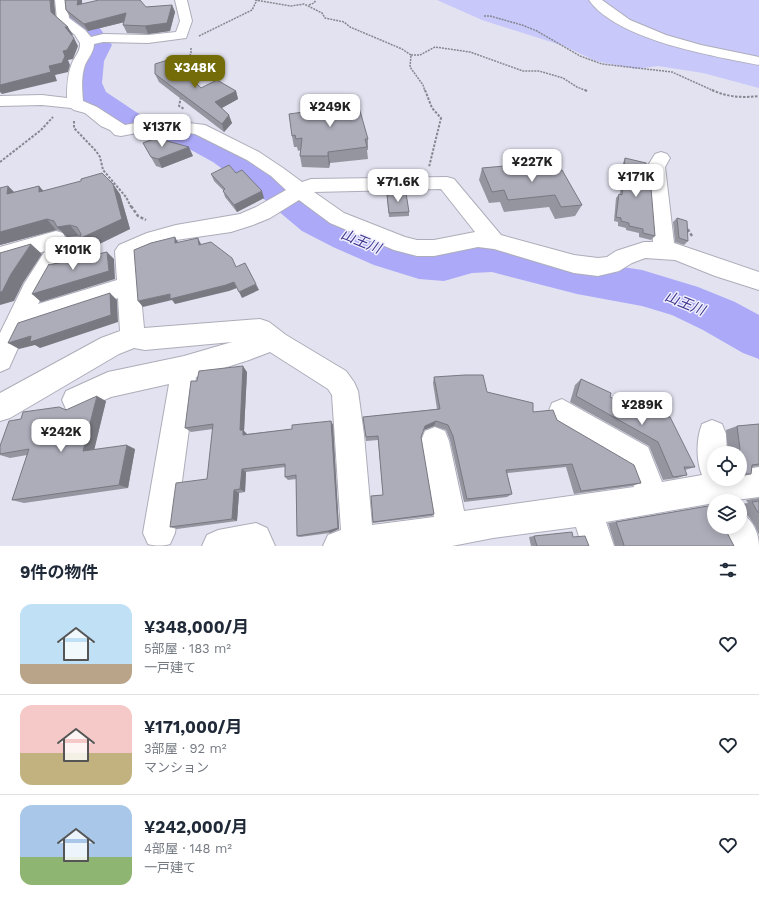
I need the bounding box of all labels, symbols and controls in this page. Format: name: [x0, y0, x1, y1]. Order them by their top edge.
pin: ¥348K: [167, 55, 223, 89]
text: ¥348K: [174, 60, 216, 75]
pin: ¥249K: [302, 94, 358, 128]
text: ¥249K: [309, 99, 351, 114]
pin: ¥137K: [134, 114, 190, 148]
text: ¥137K: [143, 119, 181, 134]
pin: ¥227K: [504, 149, 560, 183]
text: ¥227K: [512, 154, 552, 169]
pin: ¥171K: [608, 164, 664, 198]
pin: ¥71.6K: [365, 169, 431, 203]
text: ¥171K: [618, 169, 654, 184]
text: ¥71.6K: [377, 174, 419, 189]
water label: 山王川: [339, 226, 385, 257]
pin: ¥101K: [45, 237, 101, 271]
text: ¥101K: [54, 242, 92, 257]
water label: 山王川: [663, 288, 709, 319]
pin: ¥289K: [614, 392, 670, 426]
text: ¥289K: [621, 397, 663, 412]
pin: ¥242K: [33, 419, 89, 453]
text: ¥242K: [40, 424, 82, 439]
map controls: [707, 446, 747, 534]
button: locate: [707, 446, 747, 486]
button: layers: [707, 494, 747, 534]
icon: filters: [717, 559, 739, 581]
text: 9件の物件: [20, 562, 98, 582]
text: ¥348,000/月: [144, 617, 249, 637]
icon: home: [52, 620, 100, 668]
icon: heart: [717, 633, 739, 655]
text: 5部屋 · 183 m²: [144, 641, 231, 656]
text: 一戸建て: [144, 660, 196, 675]
text: ¥171,000/月: [144, 717, 242, 737]
icon: home: [52, 721, 100, 769]
icon: heart: [717, 734, 739, 756]
text: 3部屋 · 92 m²: [144, 741, 227, 756]
text: マンション: [144, 760, 209, 775]
text: ¥242,000/月: [144, 817, 248, 837]
icon: home: [52, 821, 100, 869]
icon: heart: [717, 834, 739, 856]
text: 4部屋 · 148 m²: [144, 841, 232, 856]
text: 一戸建て: [144, 860, 196, 875]

